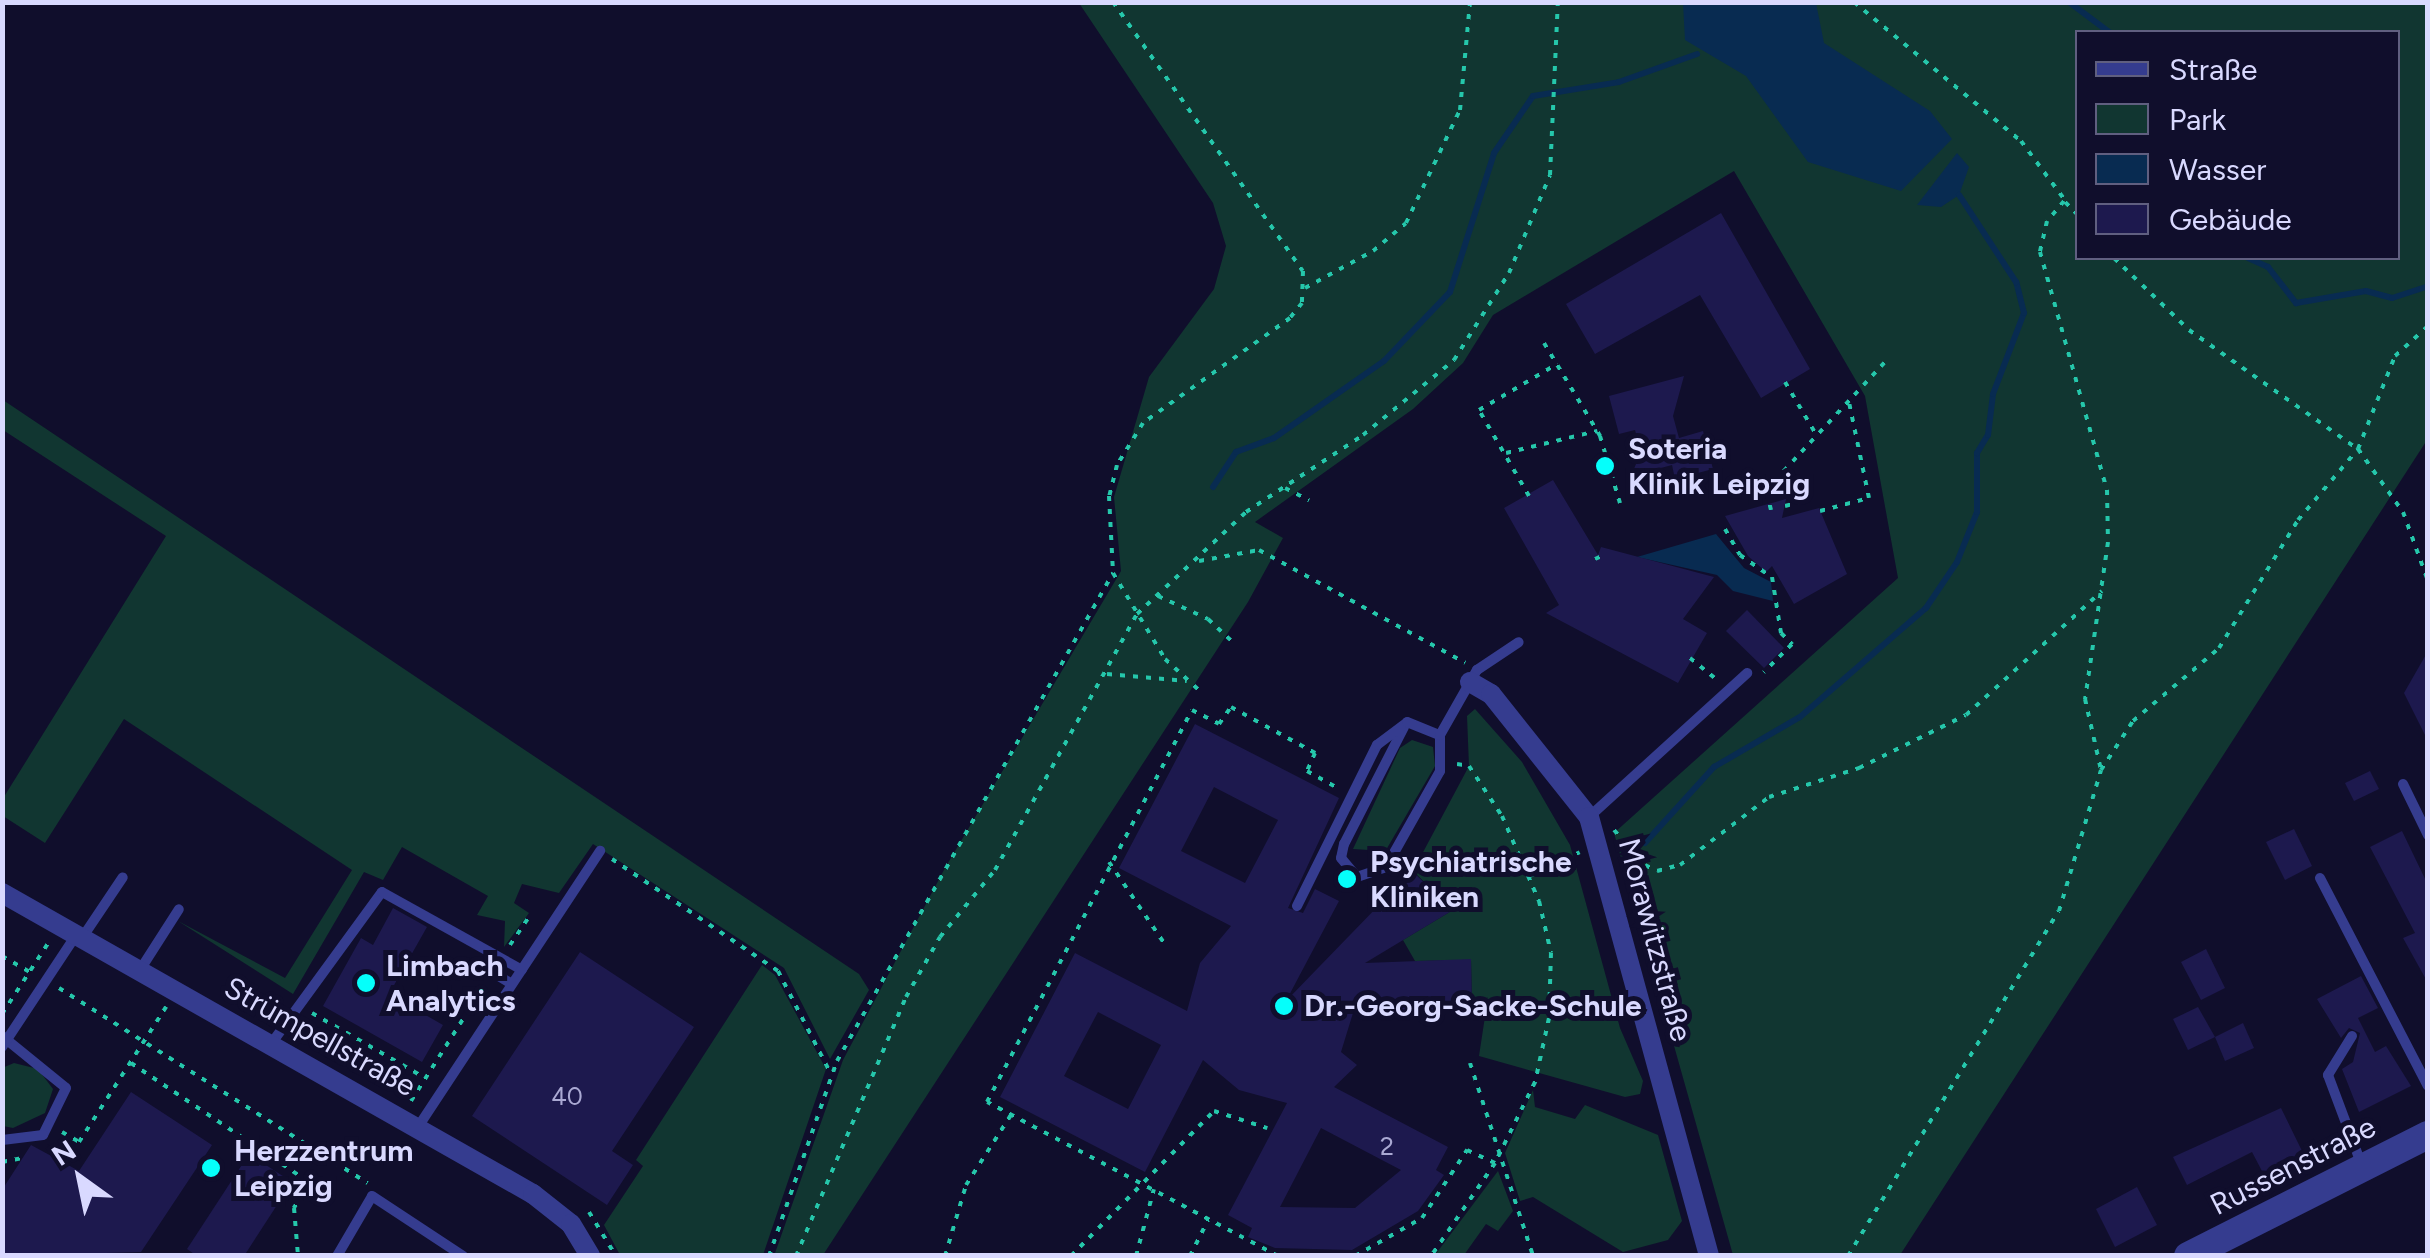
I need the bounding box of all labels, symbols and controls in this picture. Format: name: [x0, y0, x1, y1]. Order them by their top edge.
legend: [2075, 30, 2400, 260]
text: Straße: [2169, 51, 2258, 88]
text: Park: [2169, 101, 2226, 138]
text: Wasser: [2169, 151, 2266, 188]
text: Gebäude: [2169, 201, 2292, 238]
place label: Soteria Klinik Leipzig: [1628, 431, 1810, 502]
marker: Soteria Klinik Leipzig: [1592, 453, 1618, 479]
street label: Morawitzstraße: [1611, 835, 1699, 1045]
place label: Psychiatrische Kliniken: [1370, 844, 1572, 914]
marker: Psychiatrische Kliniken: [1334, 866, 1360, 892]
place label: Limbach Analytics: [386, 948, 515, 1018]
street label: Strümpellstraße: [218, 969, 422, 1105]
marker: Limbach Analytics: [355, 972, 377, 994]
place label: Dr.-Georg-Sacke-Schule: [1304, 988, 1642, 1024]
marker: Dr.-Georg-Sacke-Schule: [1273, 995, 1295, 1017]
house number: 40: [551, 1081, 583, 1111]
street label: Russenstraße: [2204, 1109, 2382, 1223]
north arrow: [30, 1128, 130, 1228]
house number: 2: [1380, 1131, 1394, 1161]
text: N: [45, 1133, 82, 1173]
place label: Herzzentrum Leipzig: [234, 1133, 413, 1204]
marker: Herzzentrum Leipzig: [198, 1155, 224, 1181]

